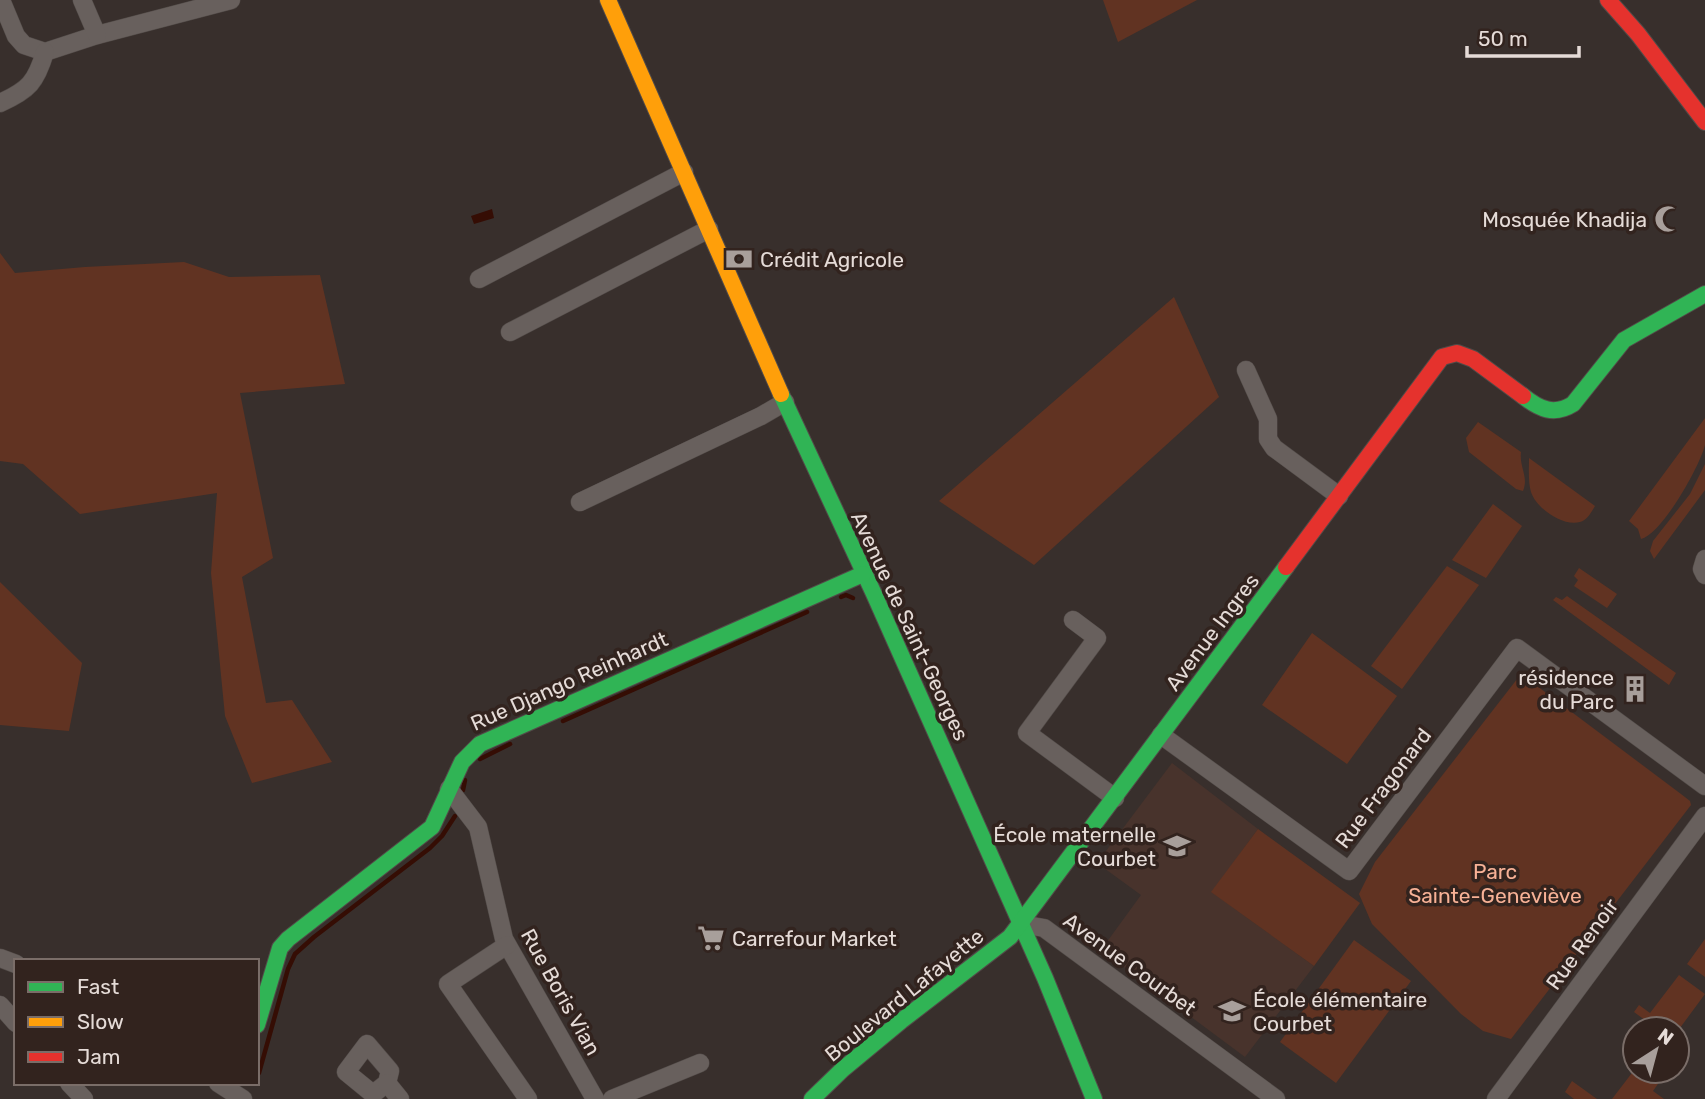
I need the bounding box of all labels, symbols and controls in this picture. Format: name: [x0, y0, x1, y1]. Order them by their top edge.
scale bar: [1467, 14, 1579, 58]
text: 50 m: [1478, 26, 1528, 51]
mosque icon: Mosquée Khadija: [1653, 204, 1683, 234]
place label: Mosquée Khadija: [1482, 207, 1647, 232]
bank icon: Crédit Agricole: [724, 244, 754, 274]
place label: Crédit Agricole: [760, 247, 904, 272]
street label: Avenue de Saint-Georges: [846, 508, 974, 744]
street label: Avenue Ingres: [1160, 569, 1264, 695]
street label: Rue Django Reinhardt: [467, 626, 671, 736]
place label: résidence du Parc: [1518, 665, 1614, 714]
building icon: résidence du Parc: [1620, 674, 1650, 704]
street label: Rue Fragonard: [1330, 723, 1436, 853]
place label: École maternelle Courbet: [993, 822, 1156, 871]
school or university icon: École maternelle Courbet: [1162, 831, 1192, 861]
park label: Parc Sainte-Geneviève: [1408, 859, 1582, 908]
street label: Rue Renoir: [1541, 894, 1623, 994]
street label: Avenue Courbet: [1059, 908, 1201, 1020]
supermarket icon: Carrefour Market: [696, 923, 726, 953]
street label: Boulevard Lafayette: [820, 923, 988, 1067]
street label: Rue Boris Vian: [516, 924, 606, 1060]
place label: Carrefour Market: [732, 926, 897, 951]
legend: [14, 959, 259, 1085]
text: Fast: [77, 974, 119, 999]
place label: École élémentaire Courbet: [1253, 987, 1427, 1036]
school or university icon: École élémentaire Courbet: [1217, 996, 1247, 1026]
text: Slow: [77, 1009, 124, 1034]
north arrow: [1621, 1015, 1691, 1085]
text: N: [1653, 1023, 1678, 1050]
text: Jam: [77, 1044, 121, 1069]

